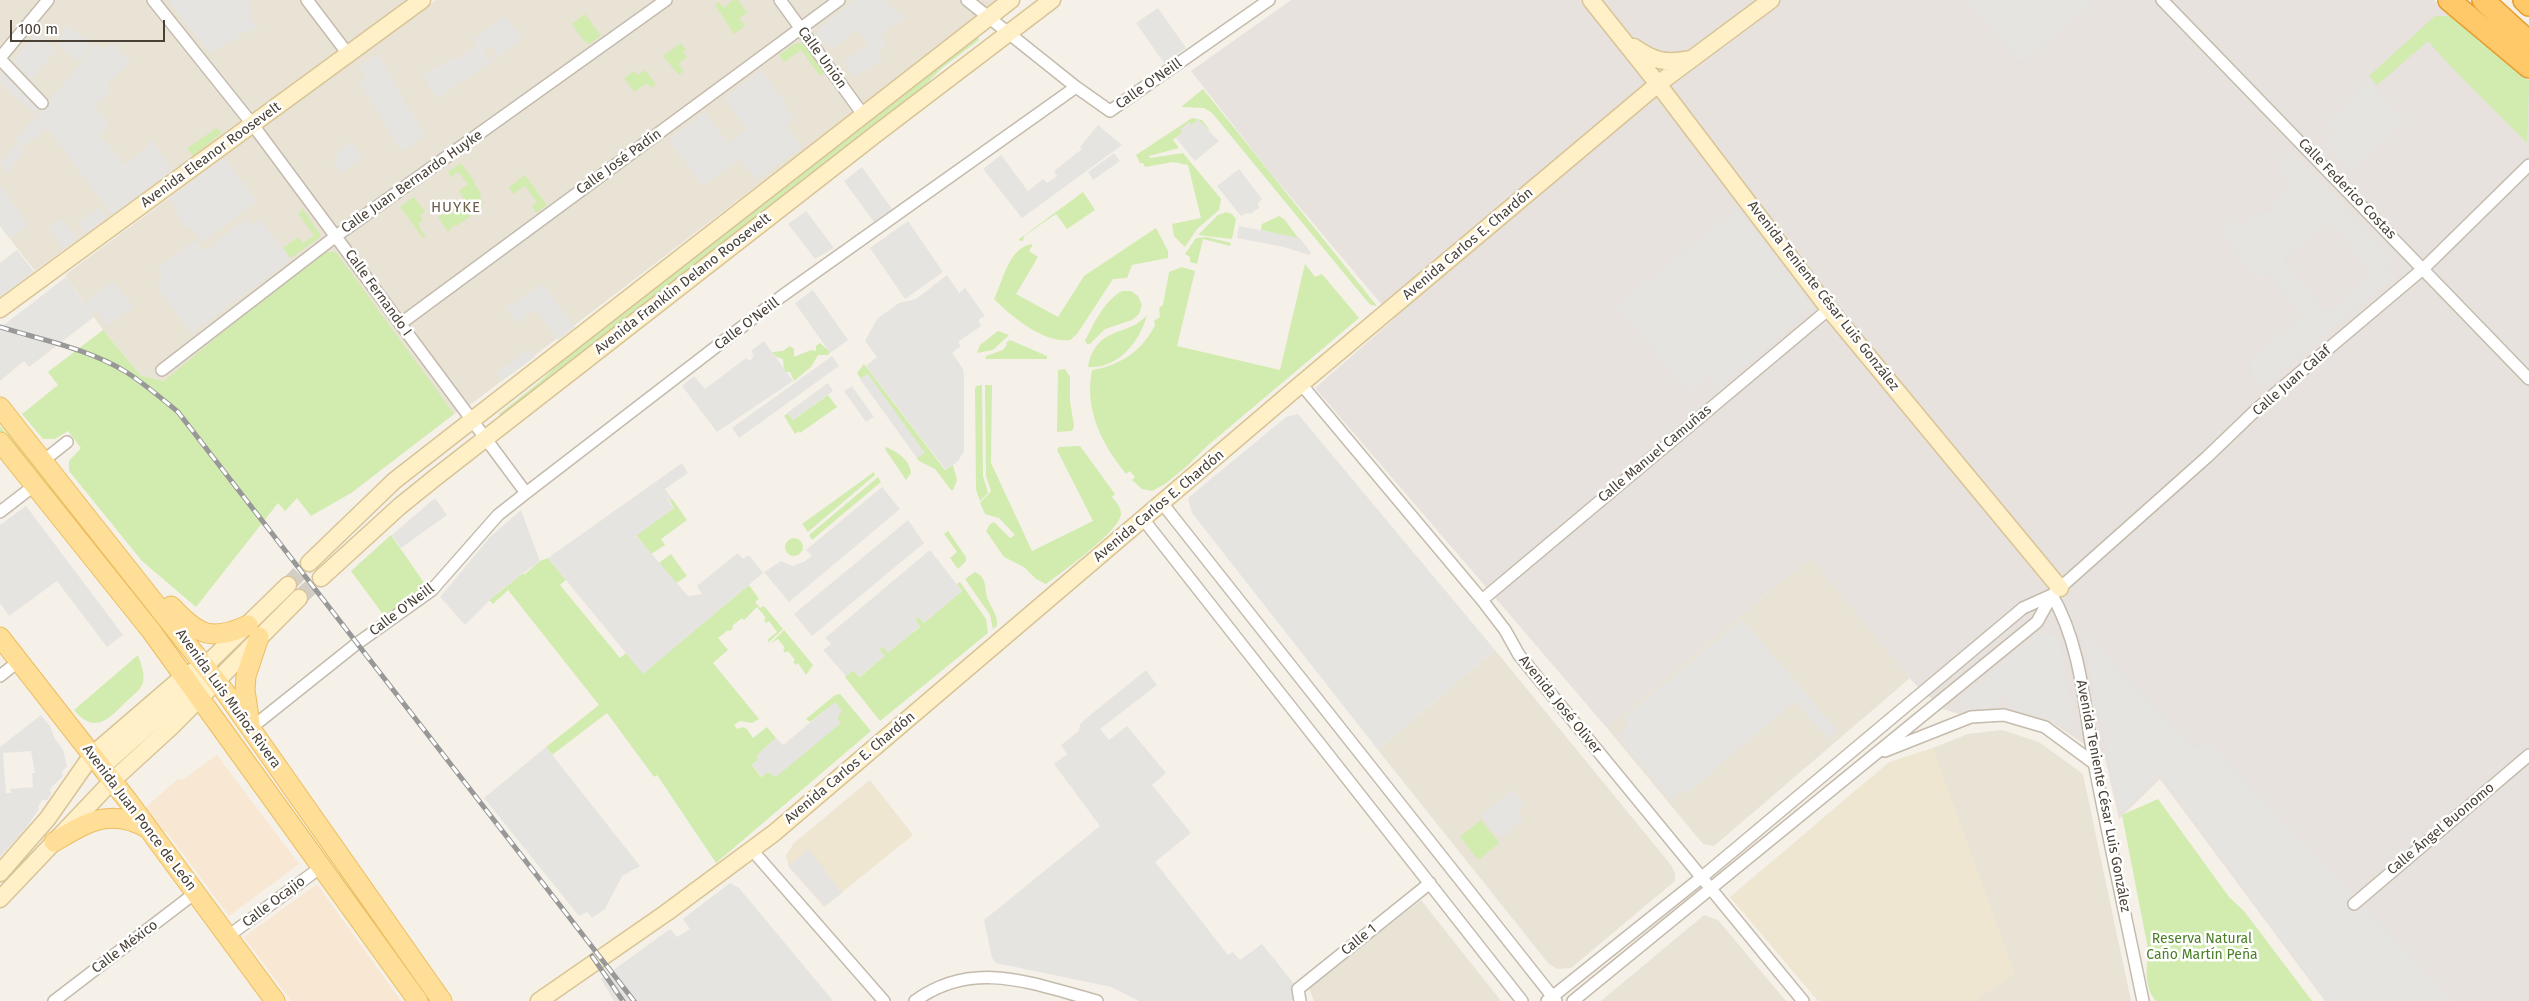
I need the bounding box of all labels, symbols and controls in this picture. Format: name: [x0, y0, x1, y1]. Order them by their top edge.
scale bar: [12, 10, 168, 42]
text: 100 m: [18, 20, 58, 38]
street label: Calle Unión: [794, 24, 850, 92]
street label: Calle O'Neill: [1113, 55, 1185, 113]
street label: Avenida Eleanor Roosevelt: [138, 99, 284, 211]
street label: Calle José Padín: [573, 126, 665, 198]
street label: Calle Juan Bernardo Huyke: [338, 127, 486, 237]
street label: Calle Federico Costas: [2295, 135, 2399, 243]
street label: Avenida Carlos E. Chardón: [1399, 184, 1537, 304]
street label: Avenida Teniente César Luis González: [1744, 198, 1902, 394]
district label: HUYKE: [430, 199, 482, 217]
street label: Avenida Franklin Delano Roosevelt: [591, 210, 775, 358]
street label: Calle Fernando I: [341, 247, 415, 339]
street label: Calle O'Neill: [711, 294, 783, 354]
street label: Calle Juan Calaf: [2249, 342, 2335, 420]
street label: Calle Manuel Camuñas: [1595, 402, 1715, 506]
street label: Avenida Carlos E. Chardón: [1090, 446, 1228, 566]
street label: Calle O'Neill: [366, 580, 438, 640]
street label: Avenida Luis Muñoz Rivera: [172, 626, 284, 772]
street label: Avenida José Oliver: [1515, 652, 1605, 758]
street label: Avenida Teniente César Luis González: [2072, 678, 2134, 914]
street label: Avenida Carlos E. Chardón: [781, 708, 919, 828]
street label: Avenida Juan Ponce de León: [79, 742, 199, 894]
street label: Calle Ángel Buonomo: [2384, 779, 2498, 879]
street label: Calle Ocajio: [239, 873, 309, 931]
street label: Calle México: [89, 917, 161, 977]
street label: Calle 1: [1338, 921, 1380, 959]
park label: Reserva Natural Caño Martín Peña: [2146, 931, 2258, 964]

